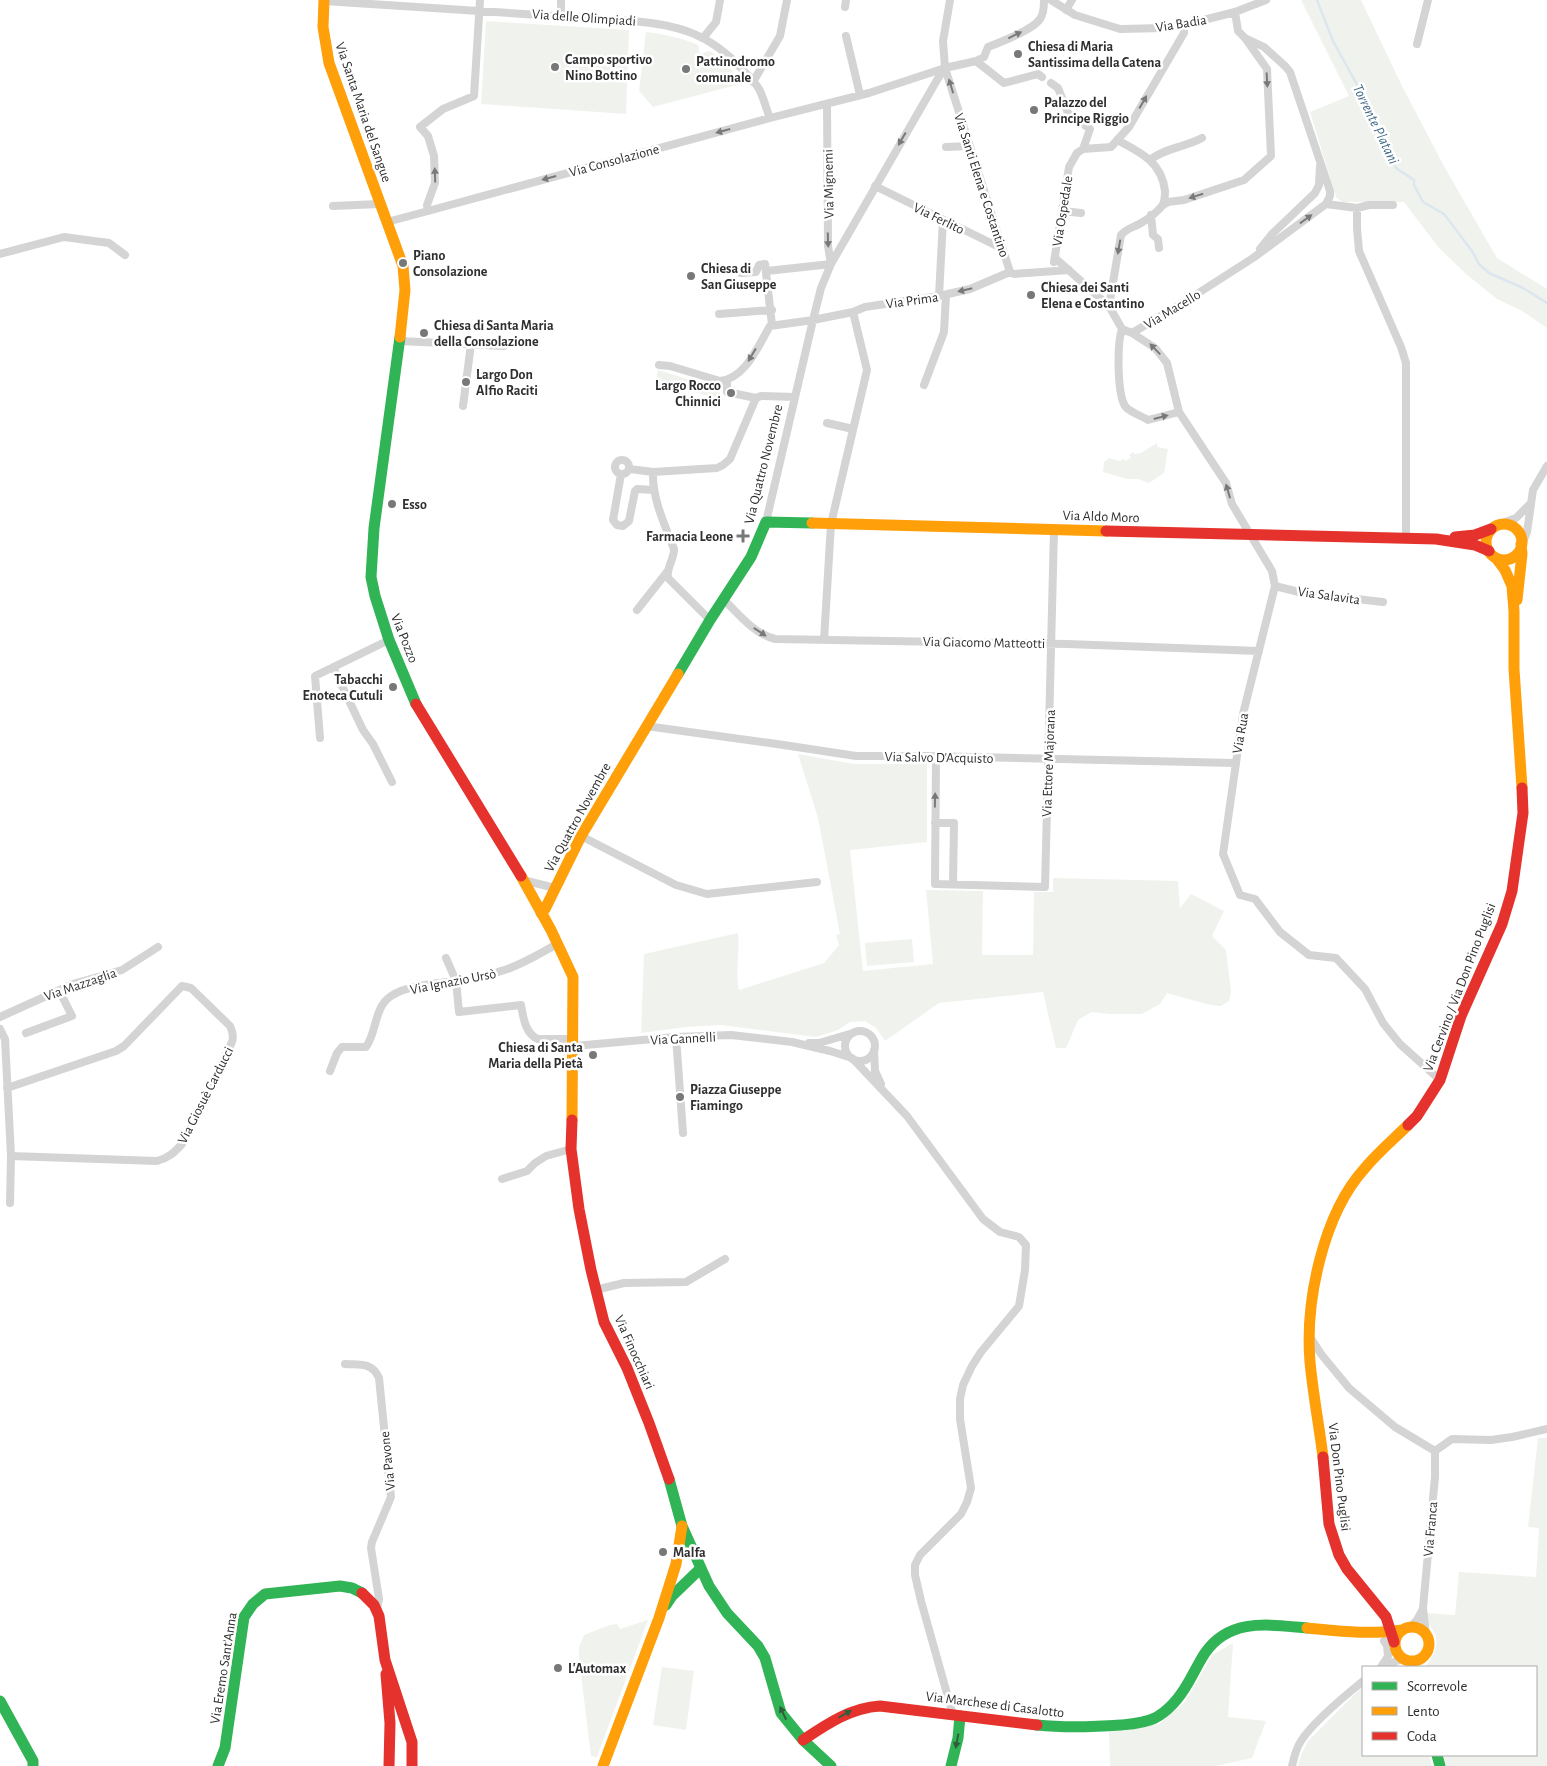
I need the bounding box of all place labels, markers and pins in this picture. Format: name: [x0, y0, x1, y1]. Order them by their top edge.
place label: Chiesa di Maria Santissima della Catena: [1028, 40, 1161, 70]
marker: Chiesa di Maria Santissima della Catena: [1012, 48, 1024, 60]
place label: Campo sportivo Nino Bottino: [565, 53, 652, 83]
place label: Pattinodromo comunale: [696, 55, 775, 85]
marker: Campo sportivo Nino Bottino: [549, 61, 561, 73]
marker: Pattinodromo comunale: [680, 63, 692, 75]
place label: Palazzo del Principe Riggio: [1044, 96, 1129, 126]
marker: Palazzo del Principe Riggio: [1028, 104, 1040, 116]
place label: Piano Consolazione: [413, 249, 488, 279]
marker: Piano Consolazione: [397, 257, 409, 269]
place label: Chiesa di San Giuseppe: [701, 262, 777, 292]
marker: Chiesa di San Giuseppe: [685, 270, 697, 282]
place label: Chiesa dei Santi Elena e Costantino: [1041, 281, 1144, 311]
marker: Chiesa dei Santi Elena e Costantino: [1025, 289, 1037, 301]
place label: Chiesa di Santa Maria della Consolazione: [434, 319, 554, 349]
marker: Chiesa di Santa Maria della Consolazione: [418, 327, 430, 339]
place label: Largo Don Alfio Raciti: [476, 368, 538, 398]
marker: Largo Don Alfio Raciti: [460, 376, 472, 388]
place label: Largo Rocco Chinnici: [655, 379, 721, 409]
marker: Largo Rocco Chinnici: [725, 387, 737, 399]
marker: Esso: [386, 498, 398, 510]
place label: Esso: [402, 498, 427, 512]
place label: Farmacia Leone: [646, 530, 733, 544]
marker: Farmacia Leone: [737, 530, 749, 542]
place label: Tabacchi Enoteca Cutuli: [303, 673, 383, 703]
marker: Tabacchi Enoteca Cutuli: [387, 681, 399, 693]
place label: Chiesa di Santa Maria della Pietà: [488, 1041, 583, 1071]
marker: Chiesa di Santa Maria della Pietà: [587, 1049, 599, 1061]
place label: Piazza Giuseppe Fiamingo: [690, 1083, 782, 1113]
marker: Piazza Giuseppe Fiamingo: [674, 1091, 686, 1103]
marker: Malfa: [657, 1546, 669, 1558]
place label: Malfa: [673, 1546, 706, 1560]
marker: L'Automax: [552, 1662, 564, 1674]
place label: L'Automax: [568, 1662, 627, 1676]

